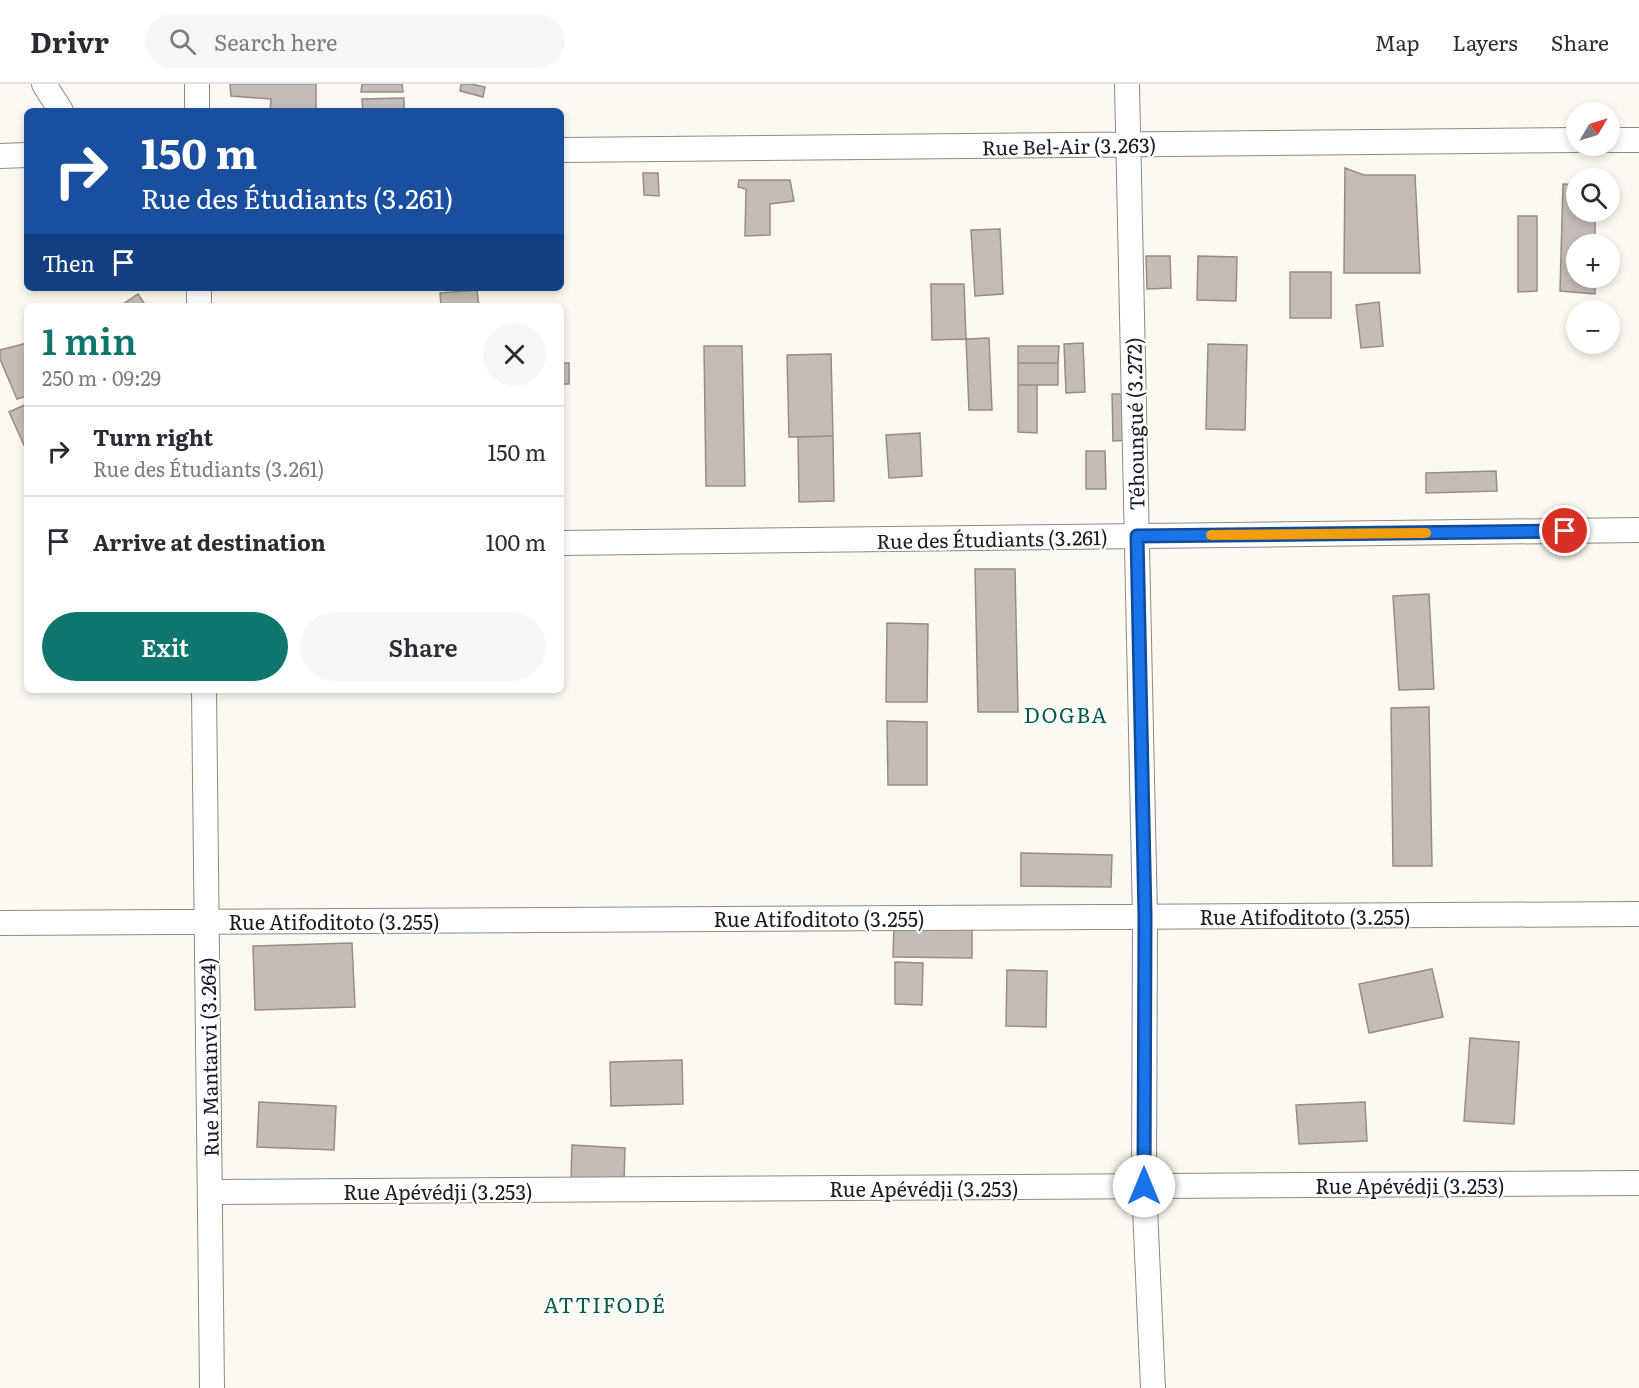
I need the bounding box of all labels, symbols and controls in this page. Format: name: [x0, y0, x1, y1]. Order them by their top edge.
search box: [145, 14, 565, 68]
text: Drivr: [30, 20, 109, 62]
icon: search: [166, 25, 199, 58]
text: Search here: [214, 25, 337, 58]
text: Map: [1375, 26, 1420, 57]
text: Layers: [1453, 26, 1518, 57]
text: Share: [1551, 26, 1609, 57]
north arrow: [1566, 102, 1620, 156]
map controls: [1566, 102, 1620, 354]
text: 150 m: [141, 120, 257, 182]
street label: Rue Bel-Air (3.263): [982, 128, 1156, 162]
icon: right: [42, 132, 120, 210]
button: search: [1566, 168, 1620, 222]
text: Rue des Étudiants (3.261): [141, 177, 453, 217]
button: +: [1566, 234, 1620, 288]
text: Then: [42, 246, 95, 279]
icon: arrive: [107, 246, 140, 279]
button: −: [1566, 300, 1620, 354]
text: 1 min: [42, 313, 137, 366]
button: close: [483, 323, 546, 386]
street label: Téhoungué (3.272): [1117, 337, 1151, 511]
text: 250 m · 09:29: [42, 362, 161, 392]
text: Turn right: [93, 420, 213, 453]
icon: right: [42, 435, 75, 468]
text: 150 m: [487, 435, 546, 468]
text: Rue des Étudiants (3.261): [93, 453, 324, 483]
pin: [1539, 505, 1590, 556]
icon: arrive: [1548, 514, 1581, 547]
street label: Rue des Étudiants (3.261): [876, 521, 1108, 555]
icon: arrive: [42, 525, 75, 558]
text: Arrive at destination: [93, 525, 326, 558]
text: 100 m: [486, 525, 546, 558]
button: Exit: [42, 612, 288, 681]
button: Share: [300, 612, 546, 681]
district label: DOGBA: [1024, 698, 1108, 729]
street label: Rue Atifoditoto (3.255): [1199, 901, 1411, 931]
street label: Rue Atifoditoto (3.255): [713, 903, 925, 933]
street label: Rue Atifoditoto (3.255): [228, 906, 440, 936]
street label: Rue Mantanvi (3.264): [191, 957, 225, 1157]
position arrow: [1112, 1154, 1176, 1218]
street label: Rue Apévédji (3.253): [1315, 1170, 1505, 1200]
street label: Rue Apévédji (3.253): [829, 1173, 1019, 1203]
street label: Rue Apévédji (3.253): [343, 1176, 533, 1206]
district label: ATTIFODÉ: [543, 1288, 667, 1319]

